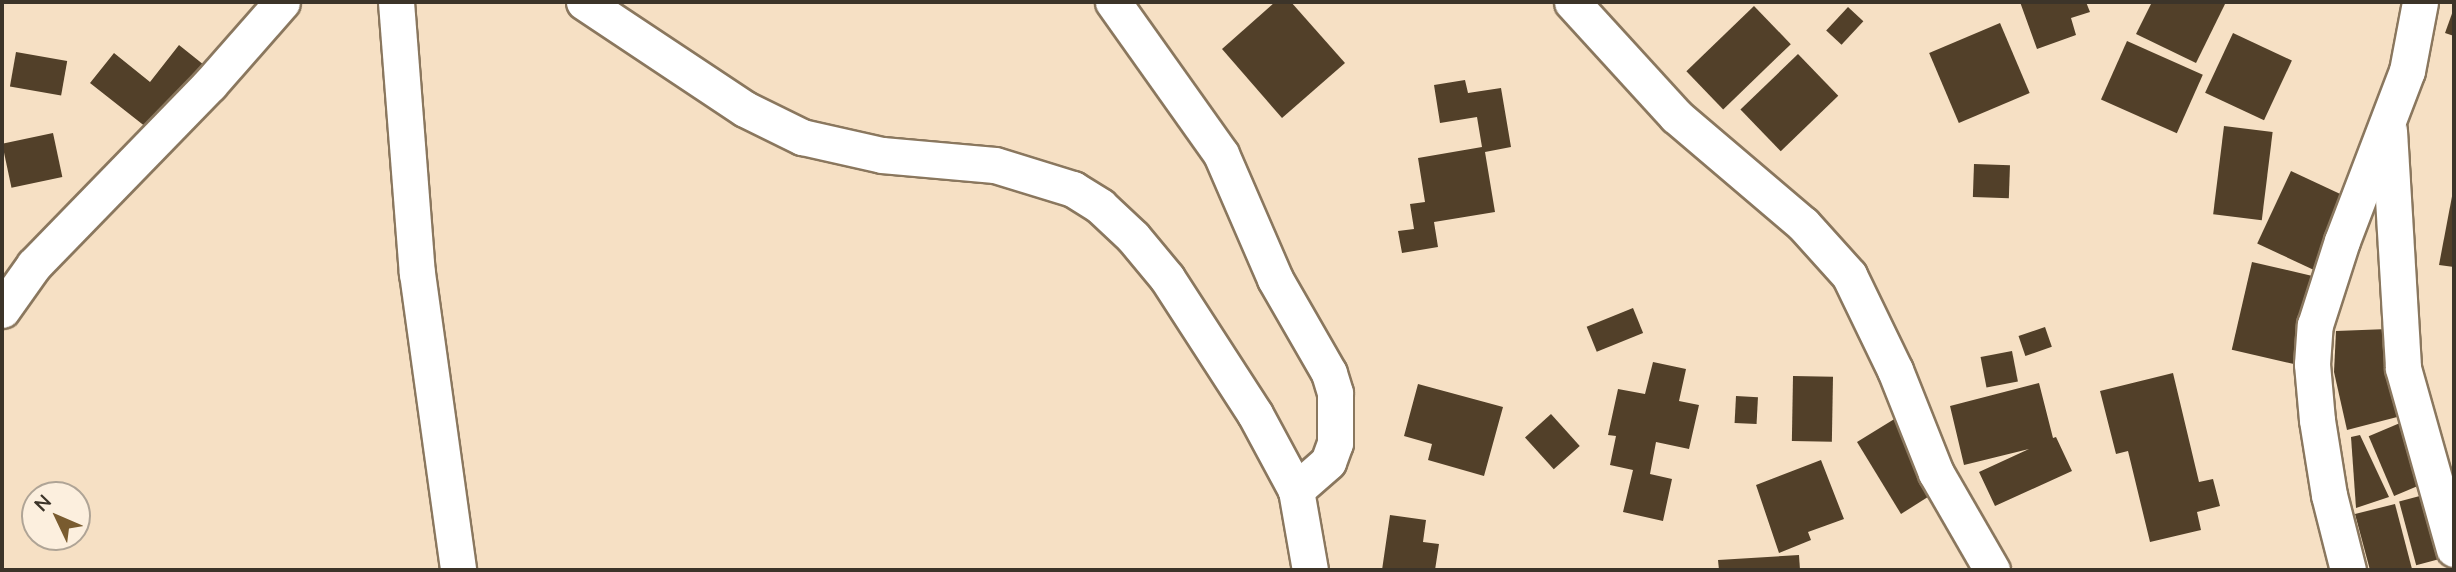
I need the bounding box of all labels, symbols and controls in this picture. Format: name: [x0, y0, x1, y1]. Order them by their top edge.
north arrow: [21, 481, 91, 551]
text: N: [29, 489, 56, 516]

